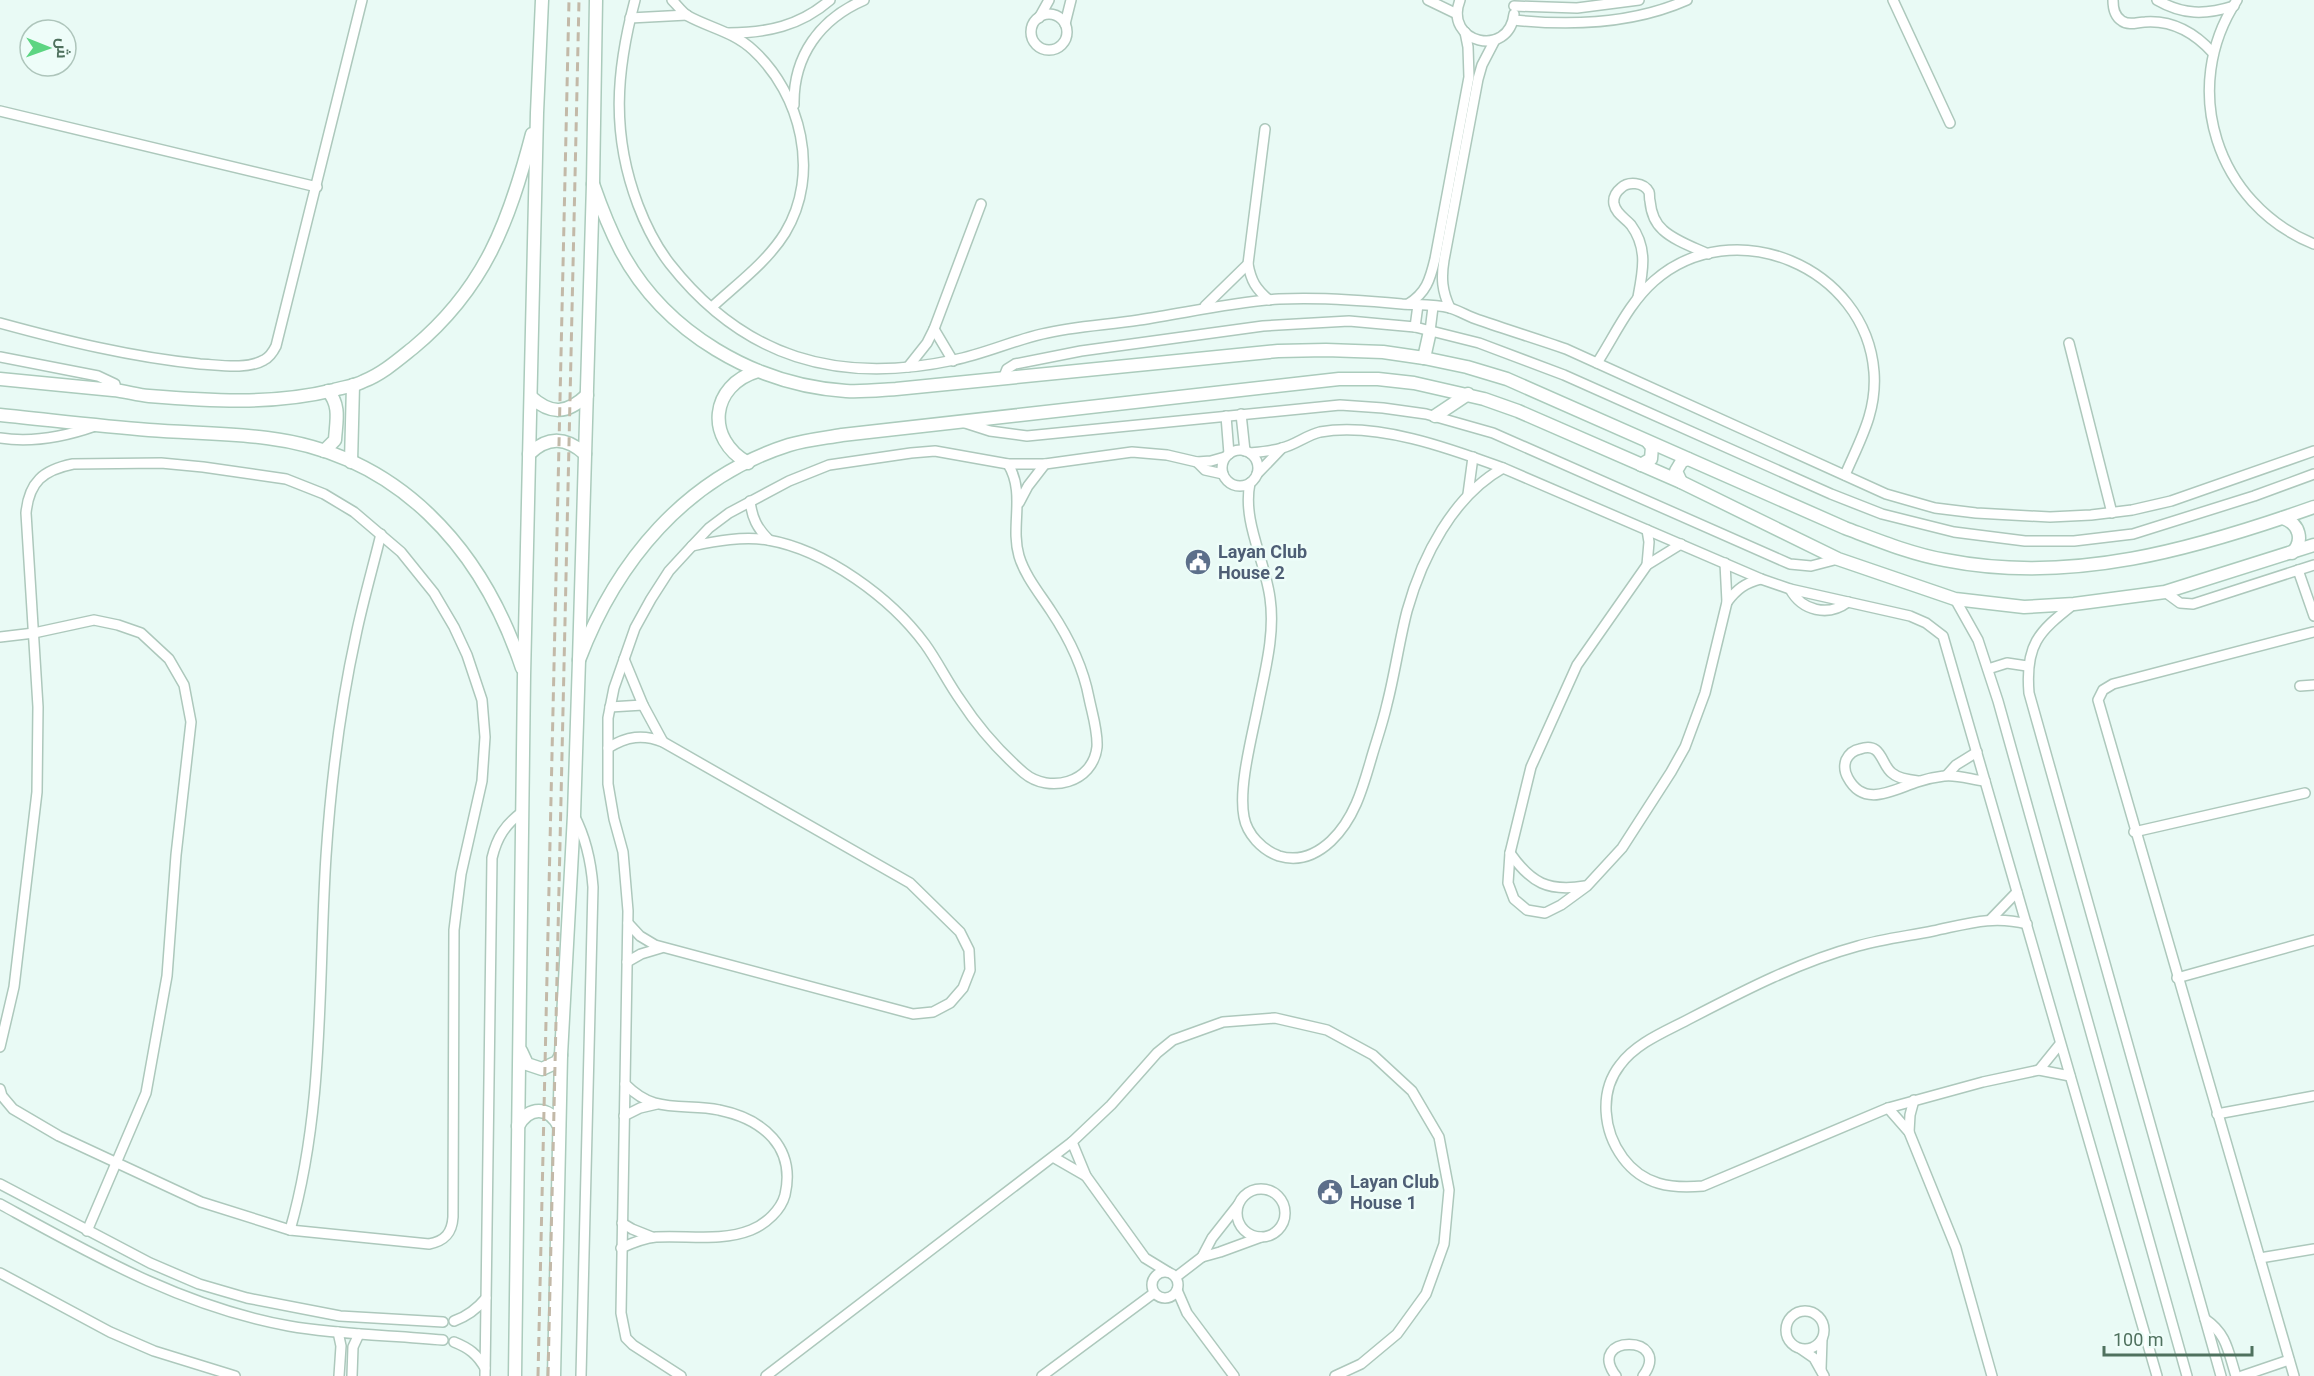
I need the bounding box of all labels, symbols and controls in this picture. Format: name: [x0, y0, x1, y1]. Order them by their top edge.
north arrow: [18, 18, 78, 78]
text: ش: [53, 38, 72, 59]
place label: Layan Club House 2: [1218, 541, 1307, 583]
public building icon: Layan Club House 2: [1183, 547, 1213, 577]
place label: Layan Club House 1: [1350, 1171, 1439, 1213]
public building icon: Layan Club House 1: [1315, 1177, 1345, 1207]
scale bar: [2104, 1319, 2252, 1357]
text: 100 m: [2113, 1329, 2164, 1350]

